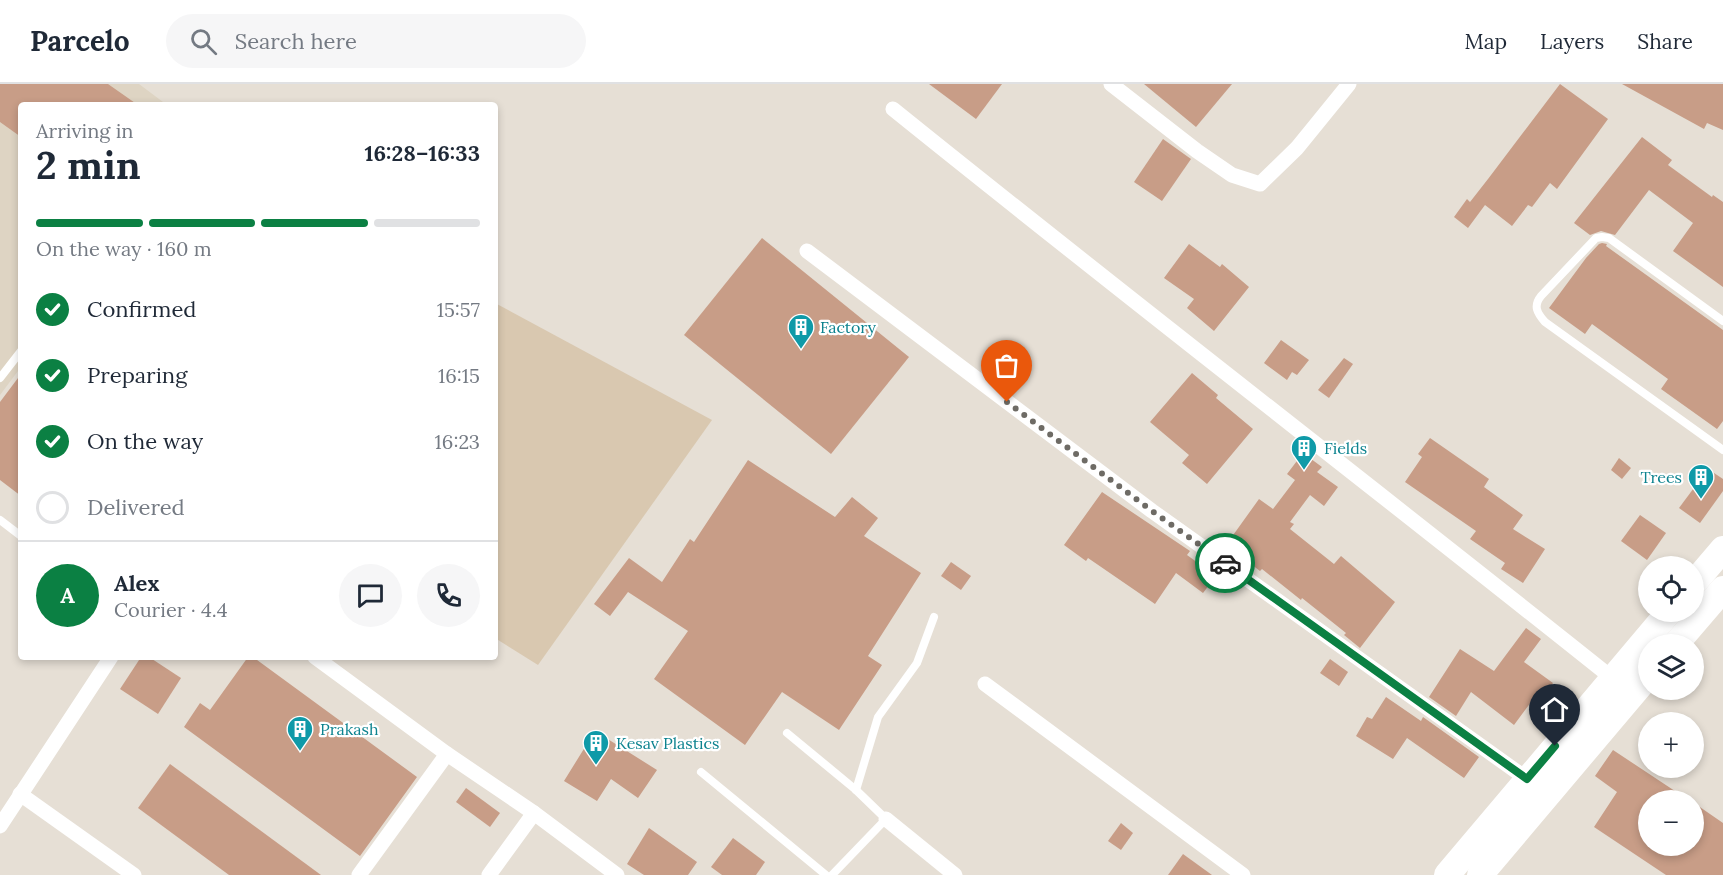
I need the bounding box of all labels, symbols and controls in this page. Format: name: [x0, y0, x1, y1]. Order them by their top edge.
search box: [166, 14, 586, 68]
text: Parcelo: [30, 23, 130, 59]
icon: search: [187, 25, 220, 58]
text: Search here: [235, 27, 357, 55]
text: Map: [1464, 28, 1507, 55]
text: Layers: [1540, 28, 1604, 55]
text: Share: [1637, 28, 1693, 55]
text: Arriving in: [36, 118, 133, 143]
text: 16:28–16:33: [364, 139, 480, 167]
text: 2 min: [36, 140, 141, 190]
text: On the way · 160 m: [36, 236, 212, 261]
icon: check: [36, 293, 69, 326]
text: Confirmed: [87, 295, 196, 323]
text: 15:57: [437, 297, 480, 322]
building icon: Factory: [786, 312, 816, 350]
place label: Factory: [820, 317, 877, 337]
pin: [981, 340, 1032, 402]
icon: bag: [990, 349, 1023, 382]
icon: check: [36, 359, 69, 392]
text: Preparing: [87, 361, 187, 389]
text: 16:15: [438, 363, 480, 388]
icon: check: [36, 425, 69, 458]
text: On the way: [87, 427, 203, 455]
text: 16:23: [435, 429, 480, 454]
building icon: Fields: [1289, 433, 1319, 471]
place label: Fields: [1324, 438, 1367, 458]
building icon: Trees: [1686, 462, 1716, 500]
place label: Trees: [1641, 467, 1682, 487]
text: Delivered: [87, 493, 185, 521]
courier: [1195, 533, 1255, 593]
icon: car: [1209, 547, 1242, 580]
map controls: [1638, 556, 1704, 856]
button: locate: [1638, 556, 1704, 622]
button: chat: [339, 564, 402, 627]
button: phone: [417, 564, 480, 627]
text: Alex: [114, 569, 159, 597]
text: A: [60, 581, 75, 609]
text: Courier · 4.4: [114, 597, 228, 622]
button: layers: [1638, 634, 1704, 700]
pin: [1529, 684, 1580, 746]
icon: home: [1538, 693, 1571, 726]
button: +: [1638, 712, 1704, 778]
building icon: Prakash: [285, 714, 315, 752]
place label: Prakash: [320, 719, 379, 739]
building icon: Kesav Plastics: [581, 728, 611, 766]
place label: Kesav Plastics: [616, 733, 719, 753]
button: −: [1638, 790, 1704, 856]

